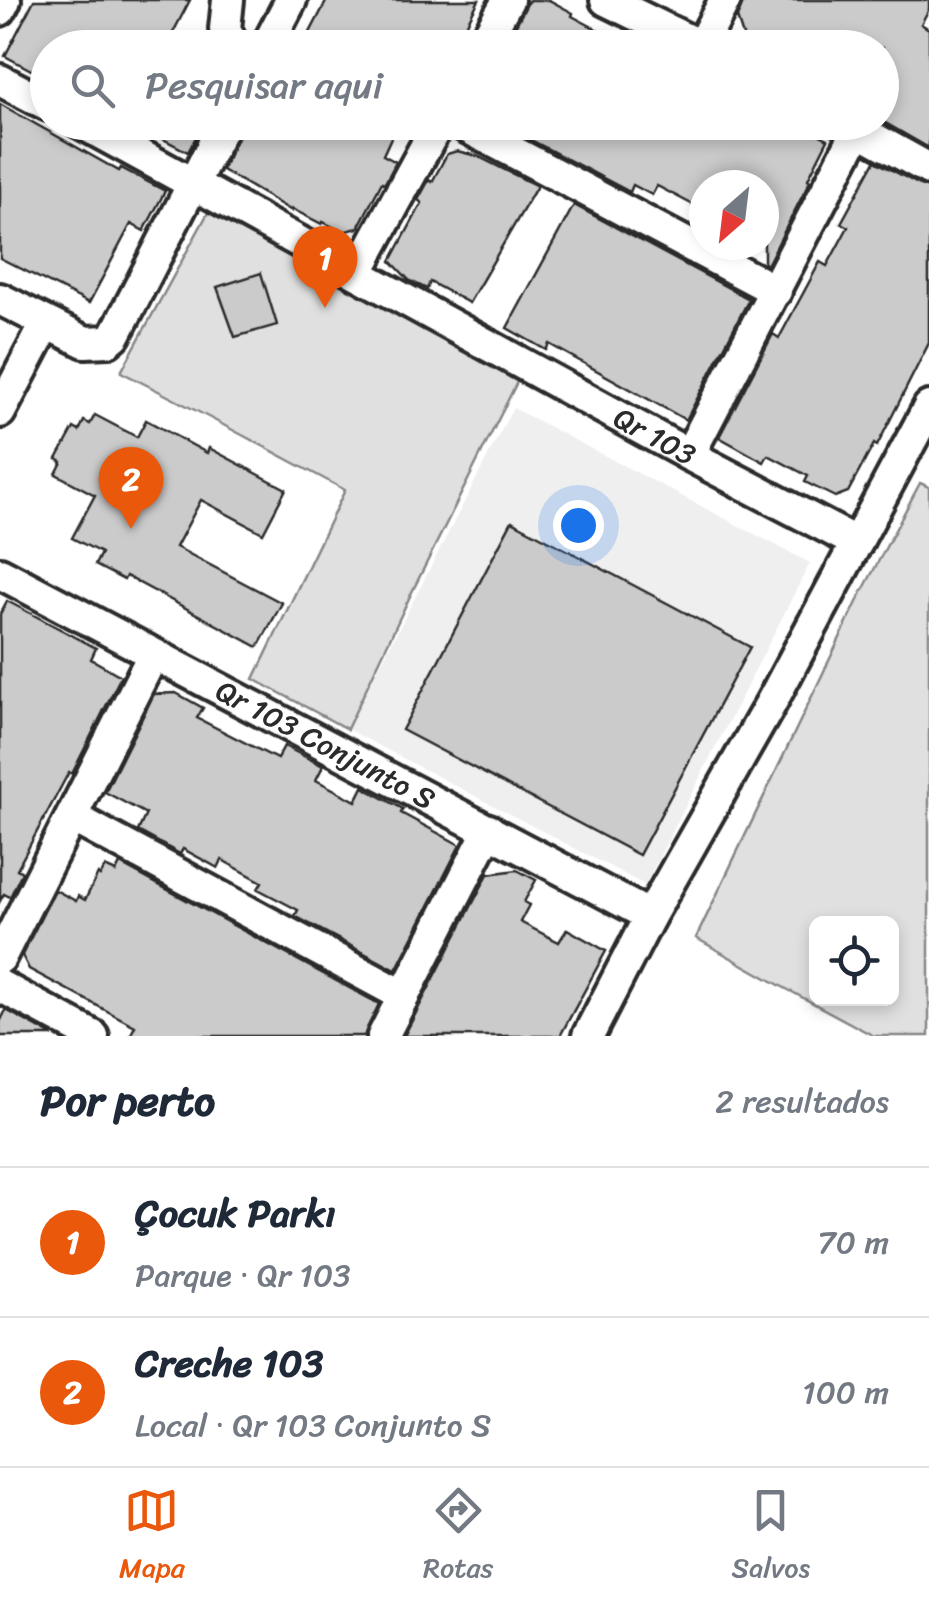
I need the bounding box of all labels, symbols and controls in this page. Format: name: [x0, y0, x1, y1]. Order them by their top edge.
search box: [30, 30, 899, 140]
text: Pesquisar aqui: [145, 52, 383, 119]
icon: search: [65, 58, 120, 113]
north arrow: [689, 170, 779, 260]
pin: 1: [292, 226, 358, 308]
street label: Qr 103: [603, 391, 706, 481]
pin: 2: [98, 446, 164, 529]
your location: [553, 500, 604, 551]
street label: Qr 103 Conjunto S: [206, 664, 446, 825]
map controls: [809, 916, 899, 1006]
button: locate: [809, 916, 899, 1006]
text: Por perto: [40, 1064, 215, 1138]
text: 2 resultados: [715, 1073, 889, 1130]
text: Çocuk Parkı: [135, 1180, 336, 1247]
text: 1: [66, 1214, 79, 1271]
text: 70 m: [818, 1214, 889, 1271]
text: Parque · Qr 103: [135, 1247, 351, 1304]
text: Creche 103: [135, 1330, 323, 1397]
text: 2: [63, 1364, 82, 1421]
text: 100 m: [802, 1364, 889, 1421]
text: Local · Qr 103 Conjunto S: [135, 1397, 491, 1454]
tab: Mapa: [119, 1483, 185, 1592]
tab: Rotas: [423, 1483, 493, 1592]
tab: Salvos: [732, 1483, 810, 1592]

